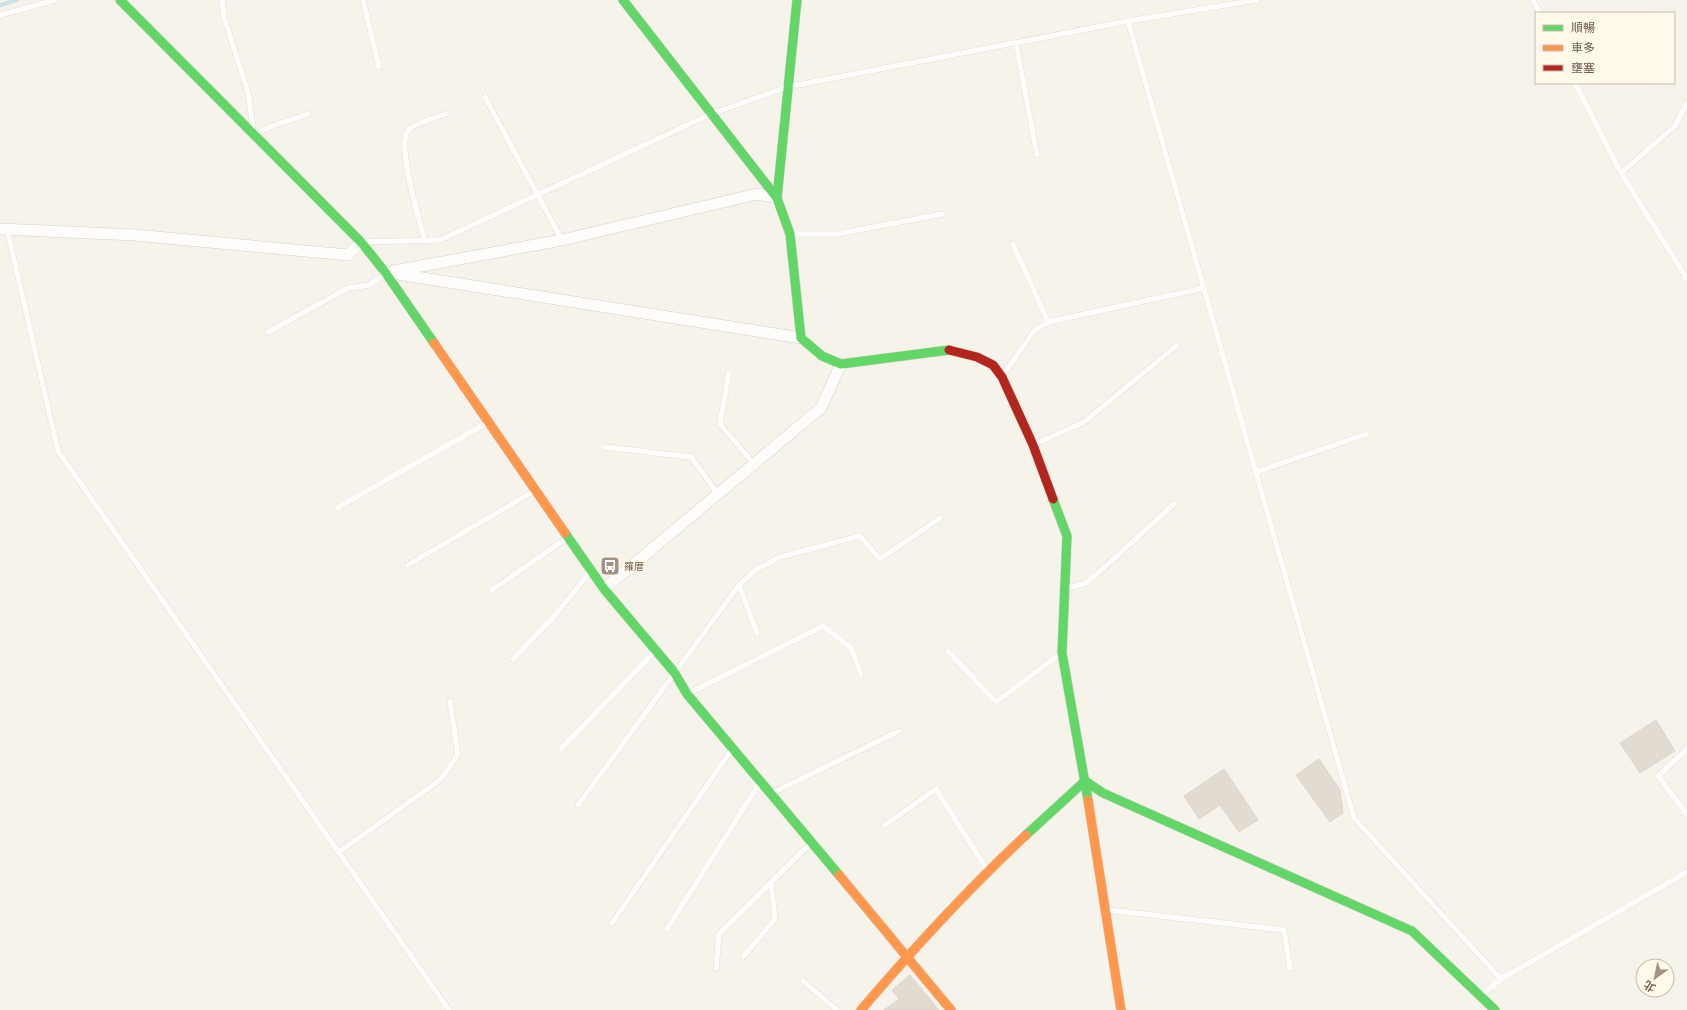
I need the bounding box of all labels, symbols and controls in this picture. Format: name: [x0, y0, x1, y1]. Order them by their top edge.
legend: [1535, 12, 1675, 84]
text: 順暢: [1571, 18, 1595, 37]
text: 車多: [1571, 38, 1595, 57]
text: 壅塞: [1571, 58, 1595, 77]
bus stop icon: 羅厝: [599, 555, 621, 577]
place label: 羅厝: [624, 559, 644, 574]
north arrow: [1635, 958, 1675, 998]
text: 北: [1641, 977, 1659, 996]

